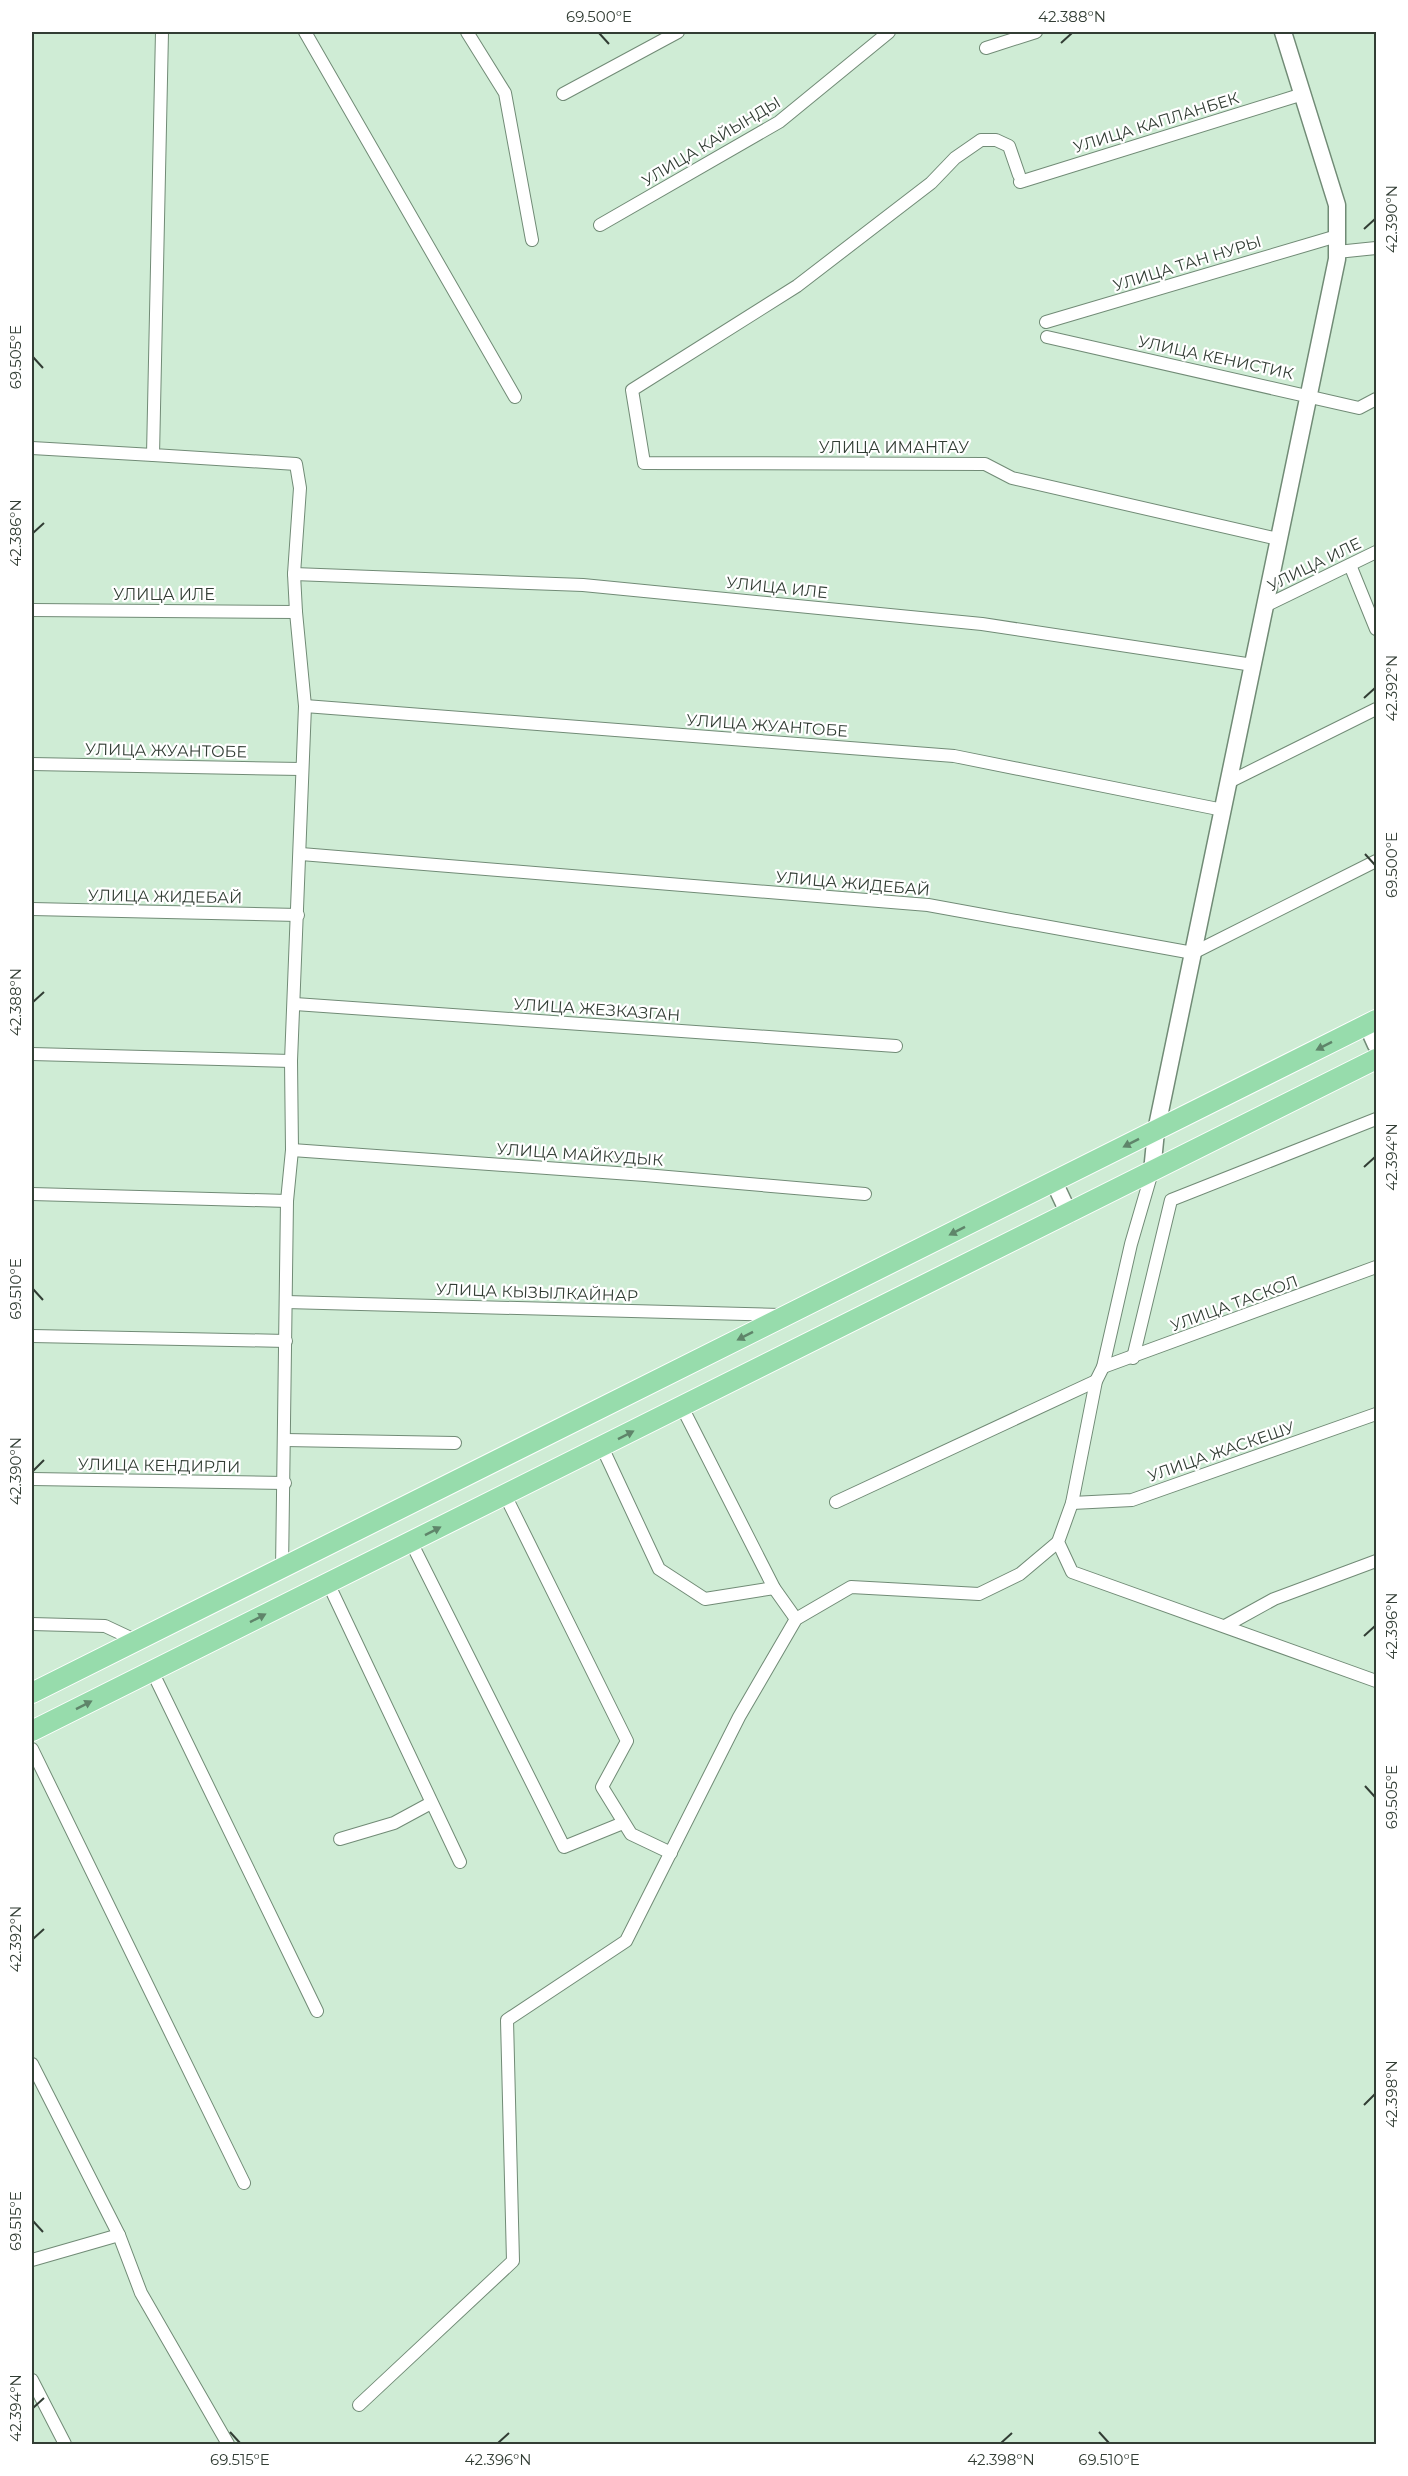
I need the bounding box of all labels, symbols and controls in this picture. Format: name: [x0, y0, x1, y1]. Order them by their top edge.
text: 69.500°E: [566, 7, 632, 26]
text: 42.388°N: [1038, 7, 1106, 26]
street label: УЛИЦА КАПЛАНБЕК: [1071, 88, 1241, 157]
street label: УЛИЦА КАЙЫНДЫ: [638, 93, 784, 190]
text: 42.390°N: [1382, 185, 1401, 253]
street label: УЛИЦА ТАН НУРЫ: [1111, 232, 1264, 295]
text: 69.505°E: [6, 325, 25, 389]
street label: УЛИЦА КЕНИСТИК: [1136, 332, 1295, 383]
street label: УЛИЦА ИМАНТАУ: [819, 438, 969, 457]
text: 42.386°N: [6, 499, 25, 567]
street label: УЛИЦА ИЛЕ: [1264, 534, 1364, 595]
street label: УЛИЦА ИЛЕ: [725, 573, 829, 602]
street label: УЛИЦА ИЛЕ: [113, 585, 215, 604]
text: 42.392°N: [1382, 655, 1401, 721]
street label: УЛИЦА ЖУАНТОБЕ: [686, 710, 848, 741]
street label: УЛИЦА ЖУАНТОБЕ: [85, 740, 247, 761]
text: 69.500°E: [1382, 832, 1401, 898]
street label: УЛИЦА ЖИДЕБАЙ: [775, 867, 931, 900]
street label: УЛИЦА ЖИДЕБАЙ: [88, 886, 242, 907]
text: 42.388°N: [6, 968, 25, 1036]
street label: УЛИЦА ЖЕЗКАЗГАН: [513, 994, 681, 1025]
one-way arrow: [1316, 1042, 1333, 1051]
text: 42.394°N: [1382, 1123, 1401, 1191]
street label: УЛИЦА МАЙКУДЫК: [496, 1139, 664, 1170]
one-way arrow: [1123, 1139, 1140, 1148]
one-way arrow: [948, 1226, 965, 1235]
text: 69.510°E: [6, 1258, 25, 1320]
street label: УЛИЦА ТАСКОЛ: [1168, 1272, 1301, 1335]
street label: УЛИЦА КЫЗЫЛКАЙНАР: [436, 1279, 638, 1306]
one-way arrow: [736, 1332, 753, 1341]
street label: УЛИЦА ЖАСКЕШУ: [1145, 1417, 1297, 1486]
one-way arrow: [617, 1430, 635, 1440]
text: 42.390°N: [6, 1437, 25, 1505]
street label: УЛИЦА КЕНДИРЛИ: [78, 1455, 240, 1476]
one-way arrow: [424, 1526, 441, 1536]
text: 42.396°N: [1382, 1593, 1401, 1659]
one-way arrow: [250, 1613, 267, 1623]
one-way arrow: [75, 1701, 92, 1710]
text: 69.505°E: [1382, 1765, 1401, 1829]
text: 42.392°N: [6, 1906, 25, 1972]
text: 42.398°N: [1382, 2060, 1401, 2128]
text: 69.515°E: [6, 2191, 25, 2251]
text: 42.394°N: [6, 2374, 25, 2442]
text: 69.515°E: [210, 2450, 270, 2469]
text: 42.396°N: [465, 2450, 531, 2469]
text: 42.398°N: [967, 2450, 1035, 2469]
text: 69.510°E: [1078, 2450, 1140, 2469]

